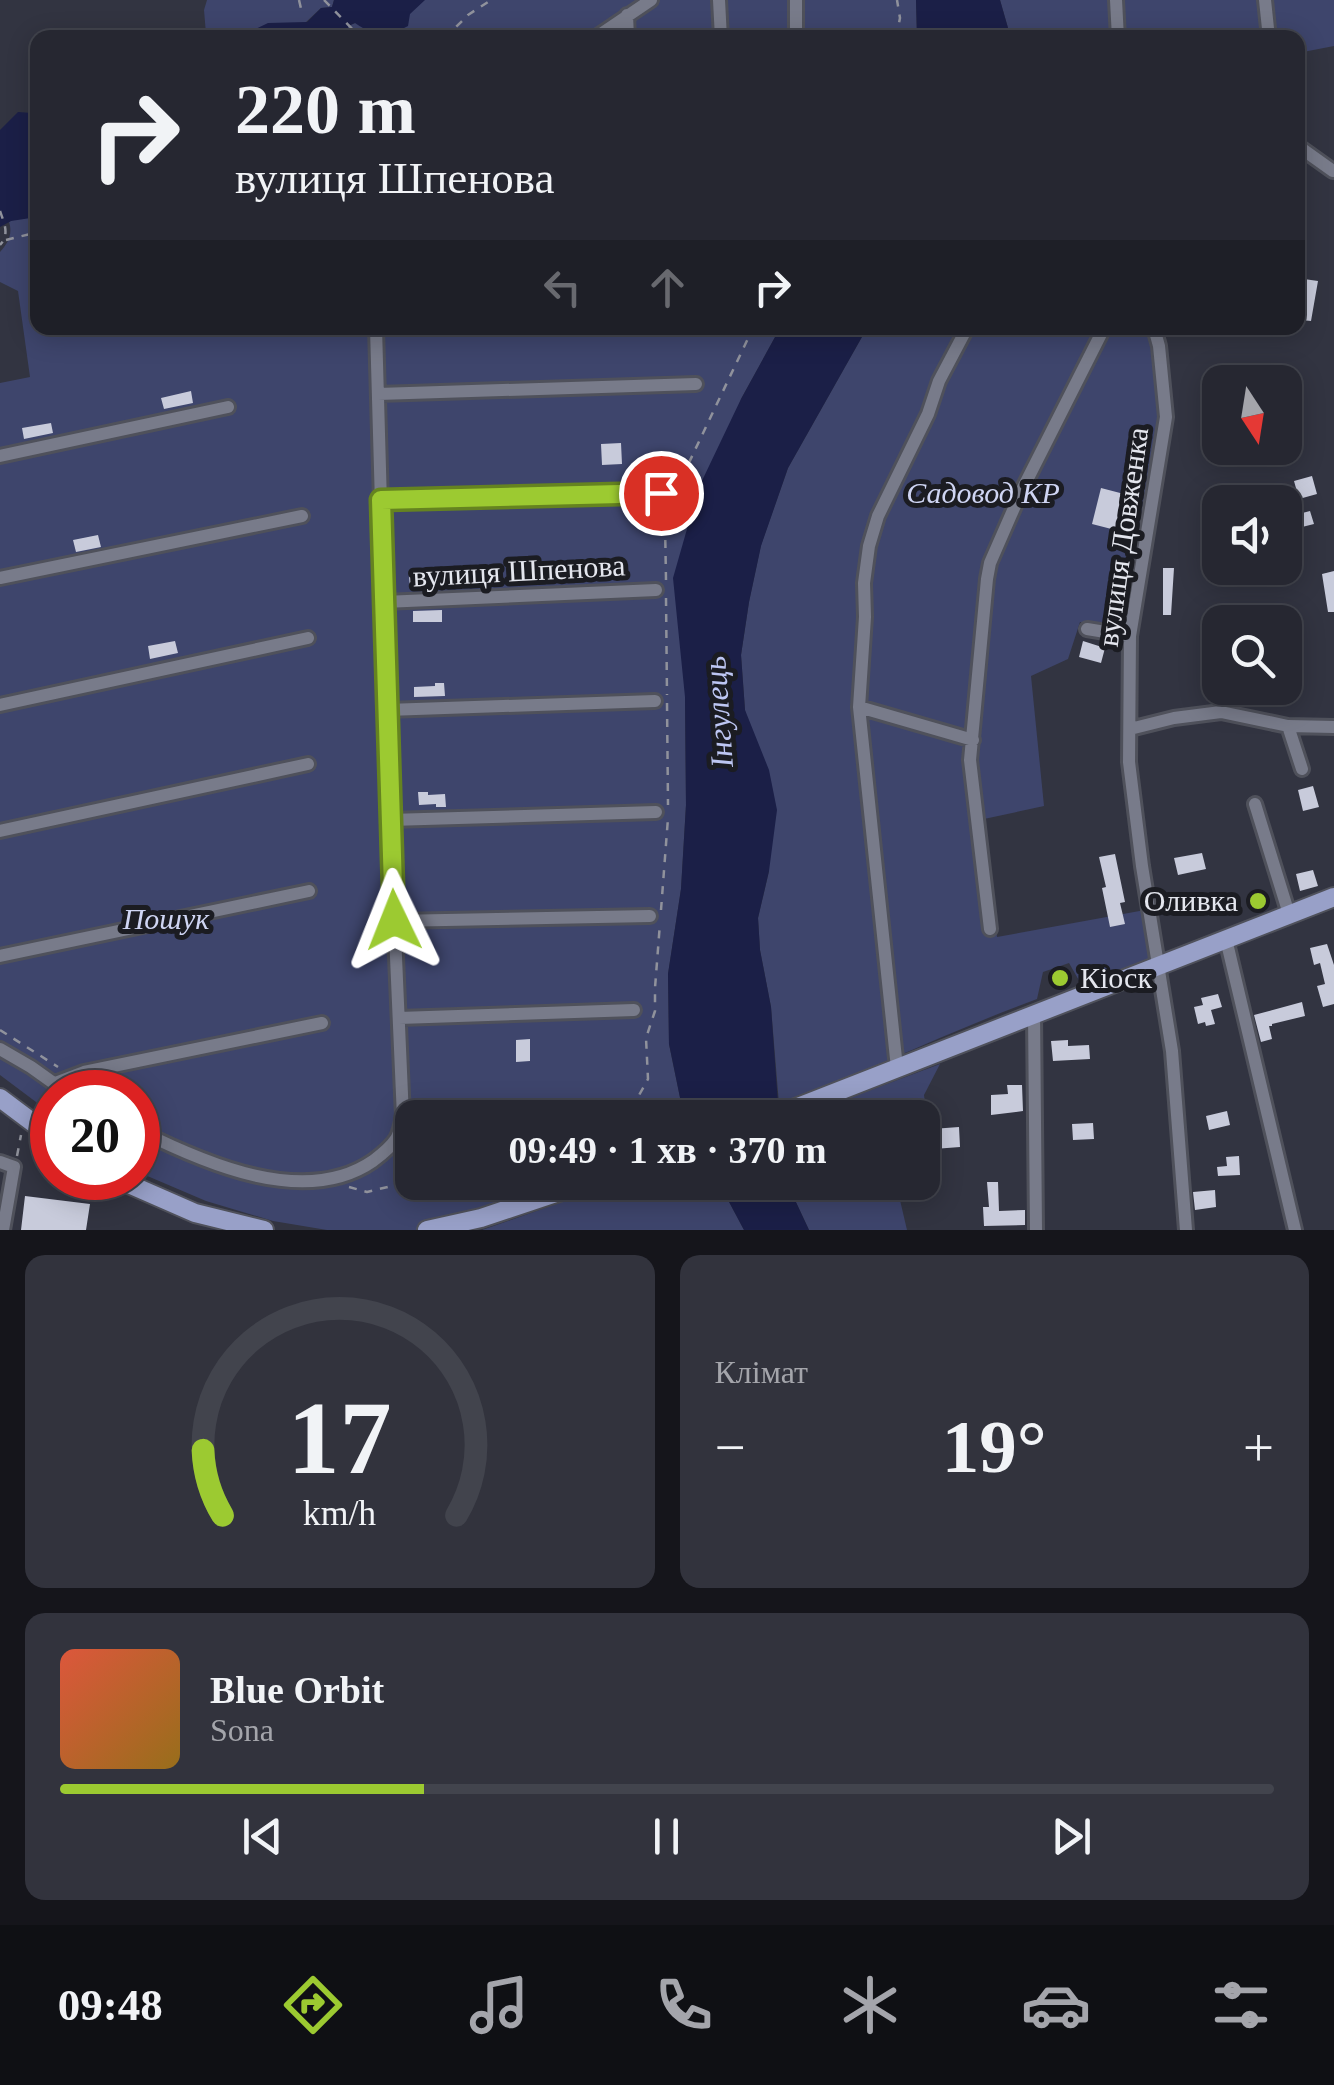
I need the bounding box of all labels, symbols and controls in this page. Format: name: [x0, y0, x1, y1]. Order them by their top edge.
icon: right: [70, 70, 200, 200]
text: 220 m: [235, 71, 416, 148]
text: вулиця Шпенова: [235, 153, 554, 203]
icon: left: [535, 260, 590, 315]
icon: ahead: [640, 260, 695, 315]
icon: right: [745, 260, 800, 315]
north arrow: [1202, 365, 1302, 465]
map controls: [1202, 365, 1302, 705]
street label: вулиця Довженка: [1091, 425, 1154, 649]
pin: [619, 451, 704, 536]
icon: arrive: [634, 466, 689, 521]
park label: Садовод КР: [906, 476, 1060, 509]
button: sound: [1202, 485, 1302, 585]
street label: вулиця Шпенова: [412, 548, 626, 593]
button: search: [1202, 605, 1302, 705]
water label: Інгулець: [696, 655, 740, 770]
position arrow: [342, 868, 446, 972]
place label: Оливка: [1144, 884, 1238, 917]
marker: Оливка: [1247, 890, 1269, 912]
park label: Пошук: [122, 902, 210, 935]
place label: Кіоск: [1080, 961, 1152, 994]
marker: Кіоск: [1049, 967, 1071, 989]
speed limit sign: 20: [30, 1070, 160, 1200]
text: 09:49 · 1 хв · 370 m: [508, 1129, 827, 1171]
text: Клімат: [715, 1354, 808, 1390]
text: 17: [288, 1380, 392, 1495]
text: 19°: [942, 1405, 1047, 1488]
text: −: [715, 1417, 746, 1478]
text: +: [1243, 1417, 1274, 1478]
text: km/h: [303, 1493, 377, 1533]
text: Blue Orbit: [210, 1669, 384, 1711]
text: Sona: [210, 1712, 274, 1748]
icon: previous: [235, 1809, 290, 1864]
icon: pause: [639, 1809, 694, 1864]
icon: next: [1044, 1809, 1099, 1864]
icon: directions: [278, 1970, 348, 2040]
icon: music: [464, 1970, 534, 2040]
icon: phone: [649, 1970, 719, 2040]
icon: climate: [835, 1970, 905, 2040]
icon: car: [1021, 1970, 1091, 2040]
icon: filters: [1206, 1970, 1276, 2040]
text: 09:48: [58, 1980, 163, 2030]

